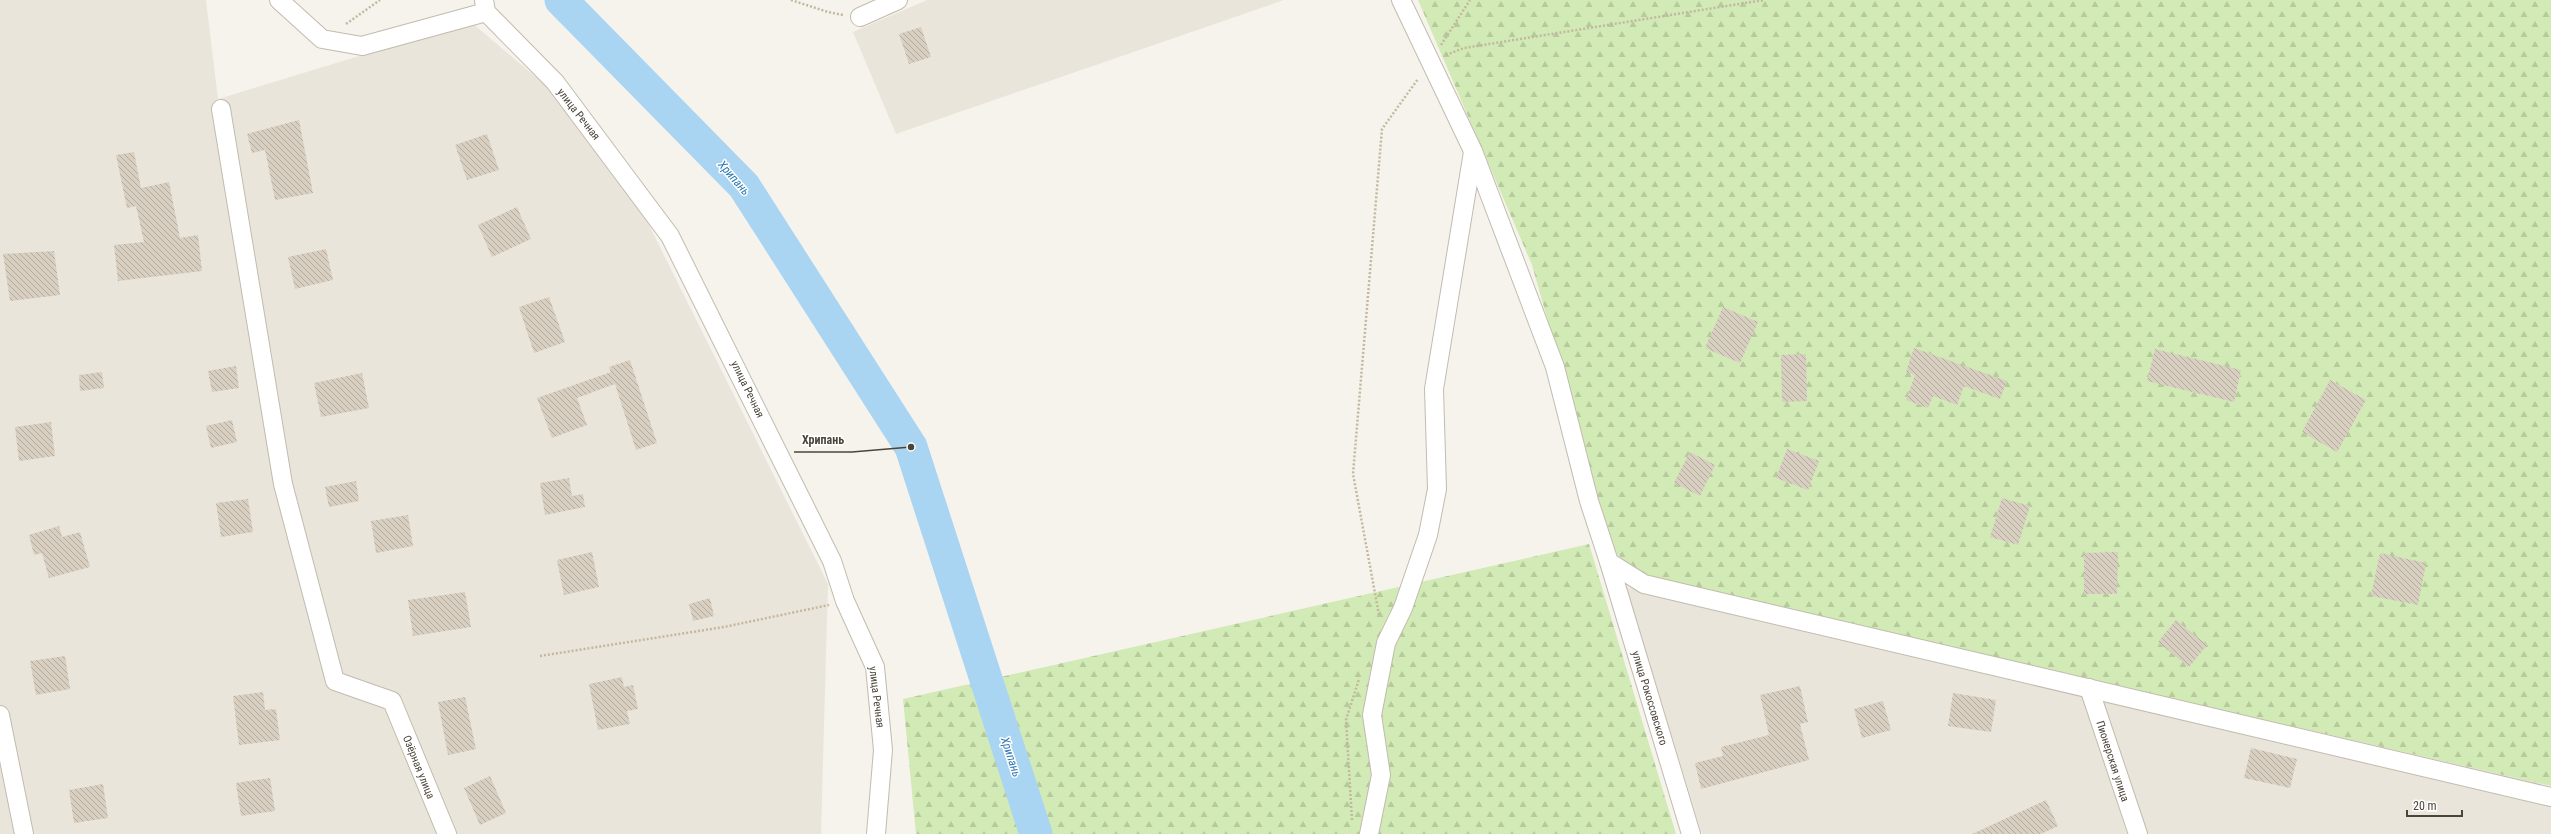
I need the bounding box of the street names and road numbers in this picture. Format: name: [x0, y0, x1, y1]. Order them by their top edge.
street label: улица Речная: [554, 86, 603, 143]
street label: улица Речная: [728, 359, 767, 420]
street label: улица Рокоссовского: [1629, 649, 1670, 747]
street label: улица Речная: [866, 666, 887, 729]
street label: Пионерская улица: [2093, 719, 2132, 803]
street label: Озёрная улица: [400, 733, 437, 801]

